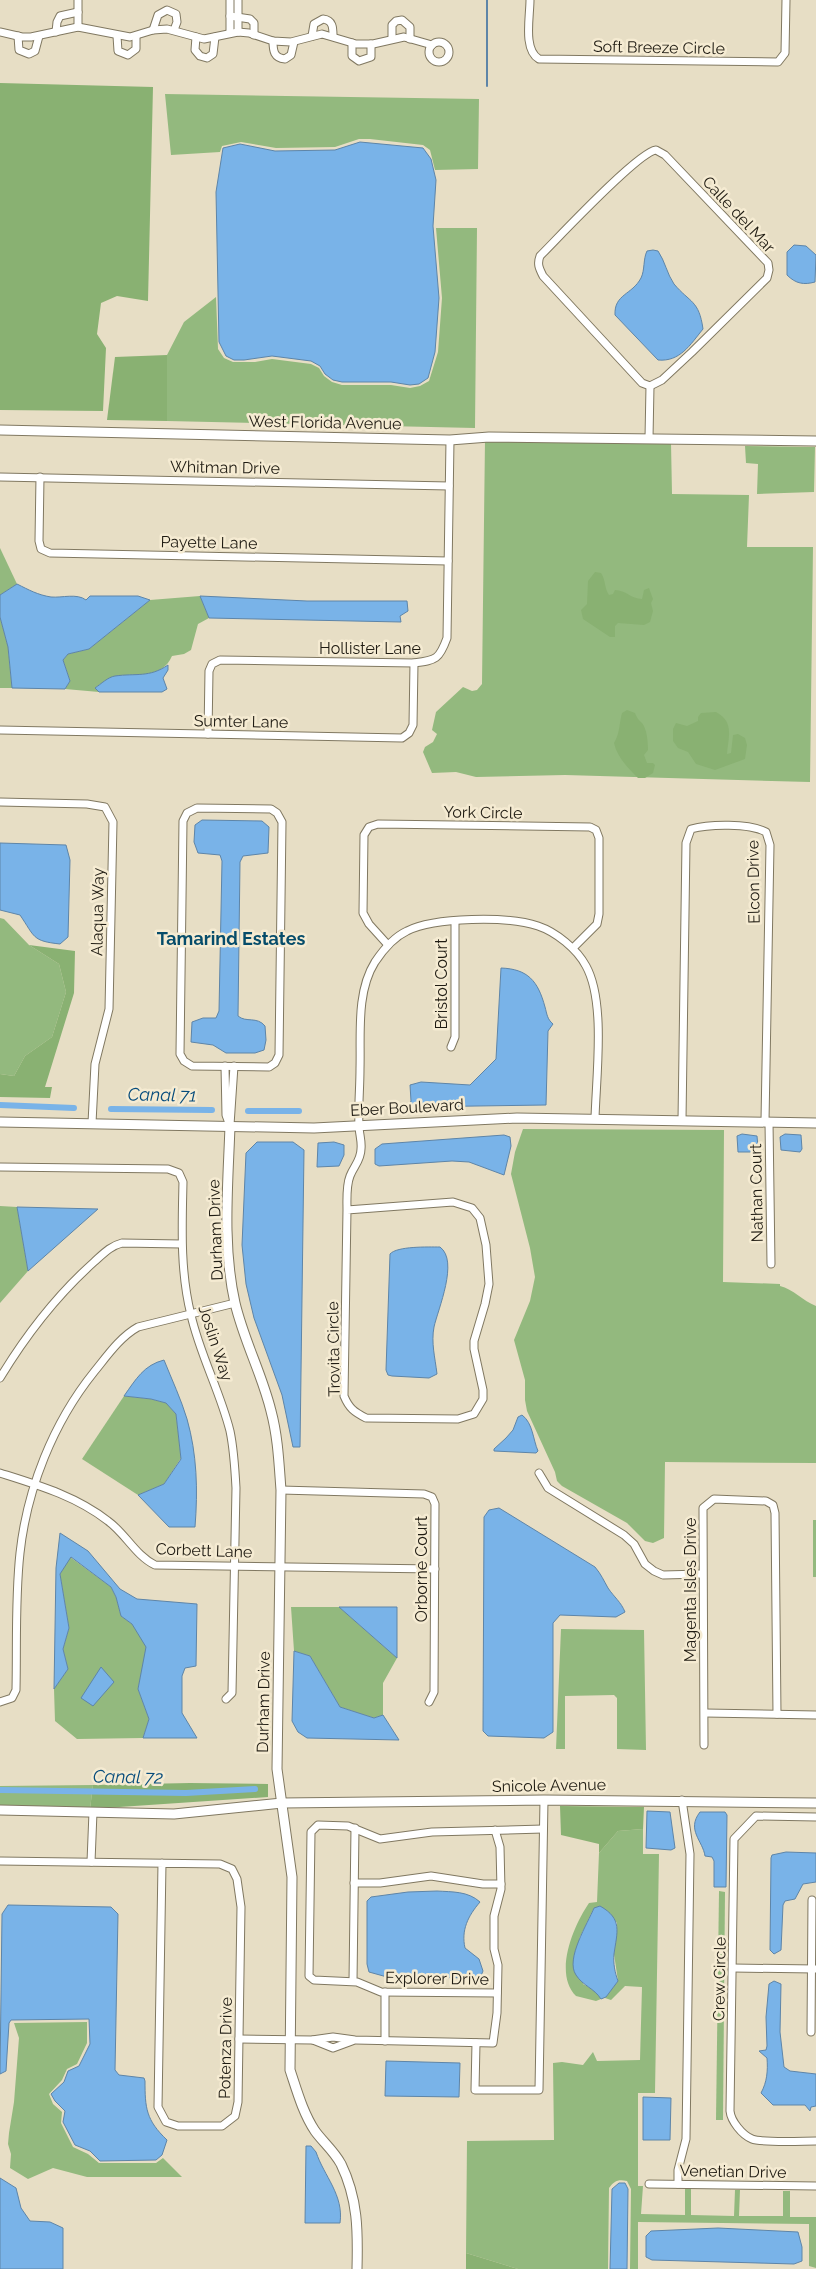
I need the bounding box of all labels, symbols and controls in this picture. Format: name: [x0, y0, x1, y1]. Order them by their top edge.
street label: Soft Breeze Circle: [593, 37, 725, 58]
street label: Calle del Mar: [698, 172, 779, 257]
street label: West Florida Avenue: [248, 412, 402, 433]
street label: Whitman Drive: [170, 457, 280, 478]
street label: Payette Lane: [160, 532, 258, 553]
street label: Hollister Lane: [319, 639, 421, 658]
street label: Sumter Lane: [194, 711, 288, 732]
street label: York Circle: [443, 802, 523, 823]
street label: Elcon Drive: [743, 840, 764, 924]
street label: Alaqua Way: [87, 867, 108, 956]
district label: Tamarind Estates: [157, 928, 305, 949]
street label: Bristol Court: [432, 938, 451, 1030]
water label: Canal 71: [127, 1083, 197, 1106]
street label: Eber Boulevard: [350, 1095, 464, 1120]
street label: Nathan Court: [746, 1143, 767, 1243]
street label: Durham Drive: [204, 1179, 227, 1281]
street label: Trovita Circle: [323, 1301, 344, 1397]
street label: Joslin Way: [194, 1303, 237, 1384]
street label: Orborne Court: [412, 1515, 431, 1622]
street label: Magenta Isles Drive: [681, 1518, 700, 1662]
street label: Corbett Lane: [155, 1539, 253, 1562]
street label: Durham Drive: [253, 1651, 274, 1753]
water label: Canal 72: [93, 1765, 163, 1788]
street label: Snicole Avenue: [492, 1775, 606, 1796]
street label: Crew Circle: [709, 1937, 730, 2021]
street label: Explorer Drive: [385, 1968, 489, 1989]
street label: Potenza Drive: [215, 1997, 236, 2099]
street label: Venetian Drive: [679, 2161, 787, 2182]

